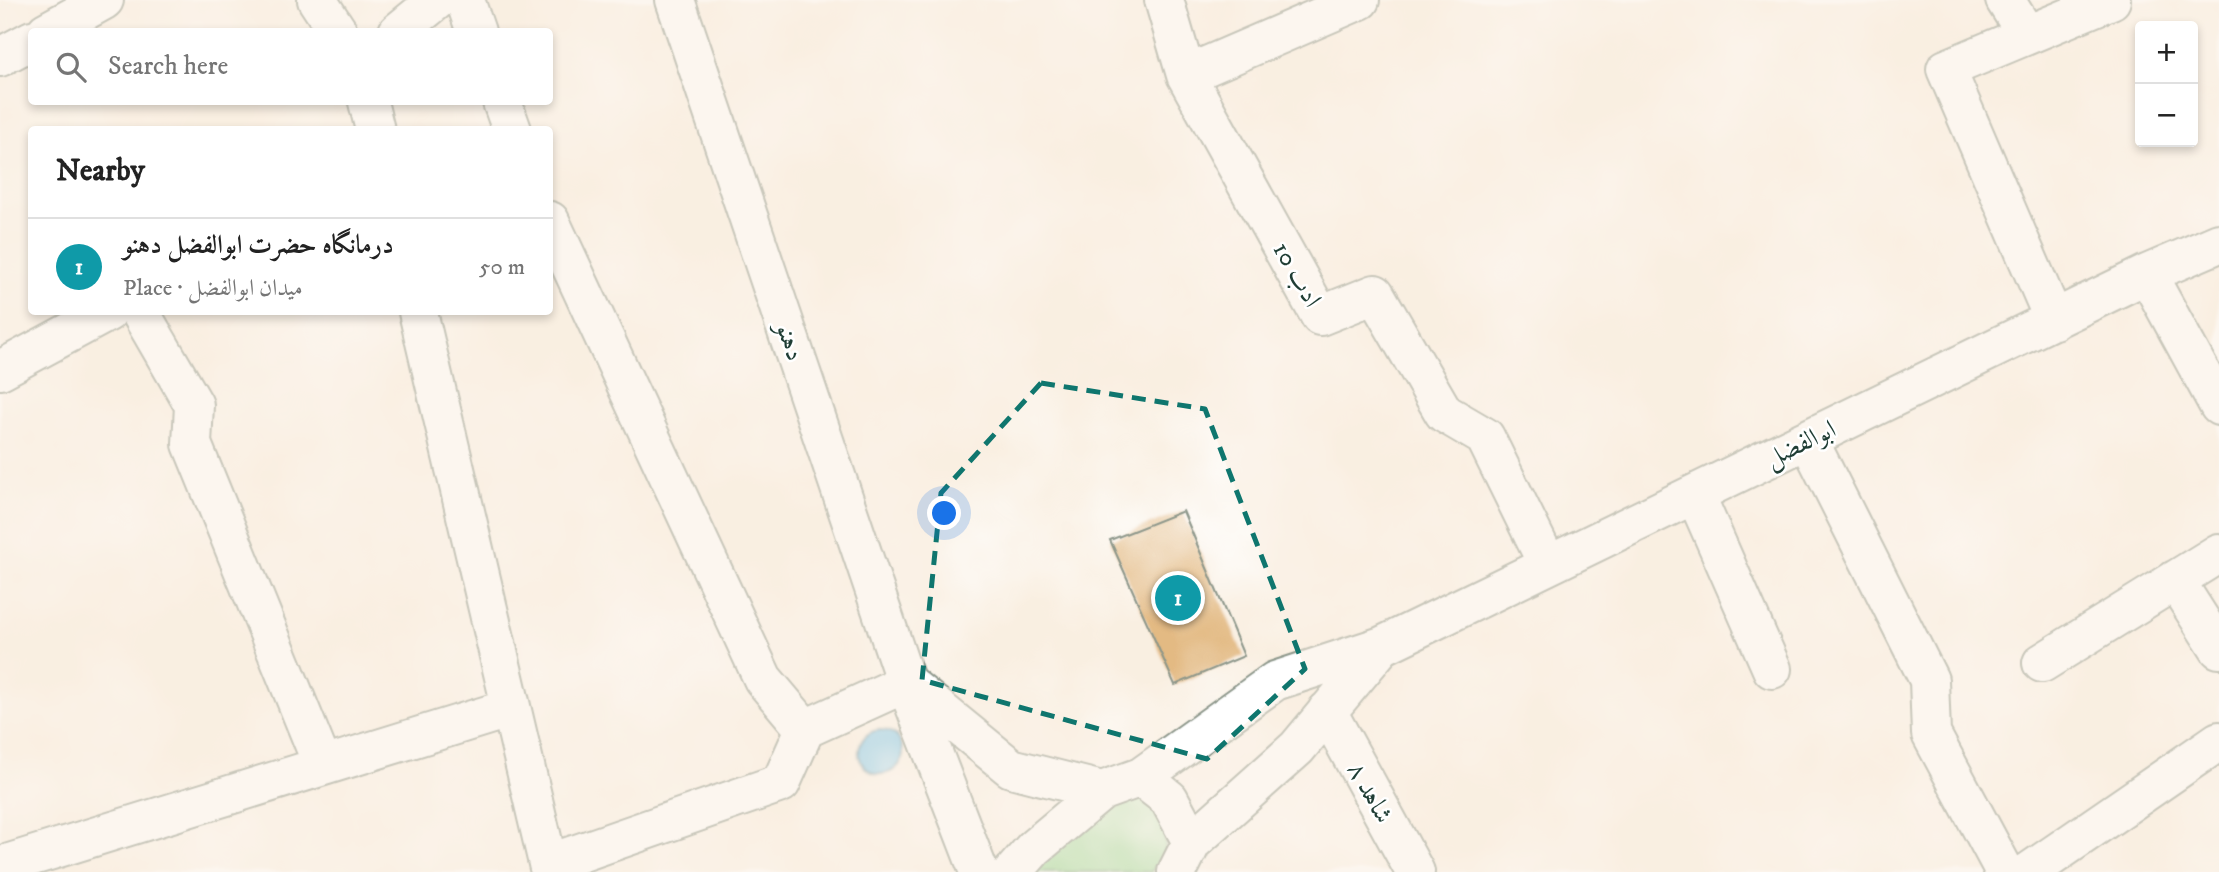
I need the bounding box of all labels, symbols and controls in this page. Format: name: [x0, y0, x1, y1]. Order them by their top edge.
map controls: [2135, 21, 2198, 147]
button: +: [2135, 21, 2198, 84]
search box: [28, 28, 553, 105]
icon: search: [52, 48, 90, 86]
text: Search here: [108, 50, 228, 83]
button: −: [2135, 84, 2198, 147]
text: Nearby: [56, 153, 145, 190]
text: درمانگاه حضرت ابوالفضل دهنو: [123, 229, 394, 262]
street label: ادب 10: [1265, 236, 1329, 314]
text: 1: [75, 253, 83, 282]
text: 50 m: [479, 253, 525, 282]
text: Place · میدان ابوالفضل: [123, 274, 303, 303]
street label: دهنو: [767, 315, 811, 365]
street label: ابوالفضل: [1760, 413, 1842, 476]
your location: [927, 496, 961, 530]
pin: 1: [1155, 572, 1201, 624]
street label: شاهد ۸: [1339, 756, 1400, 829]

